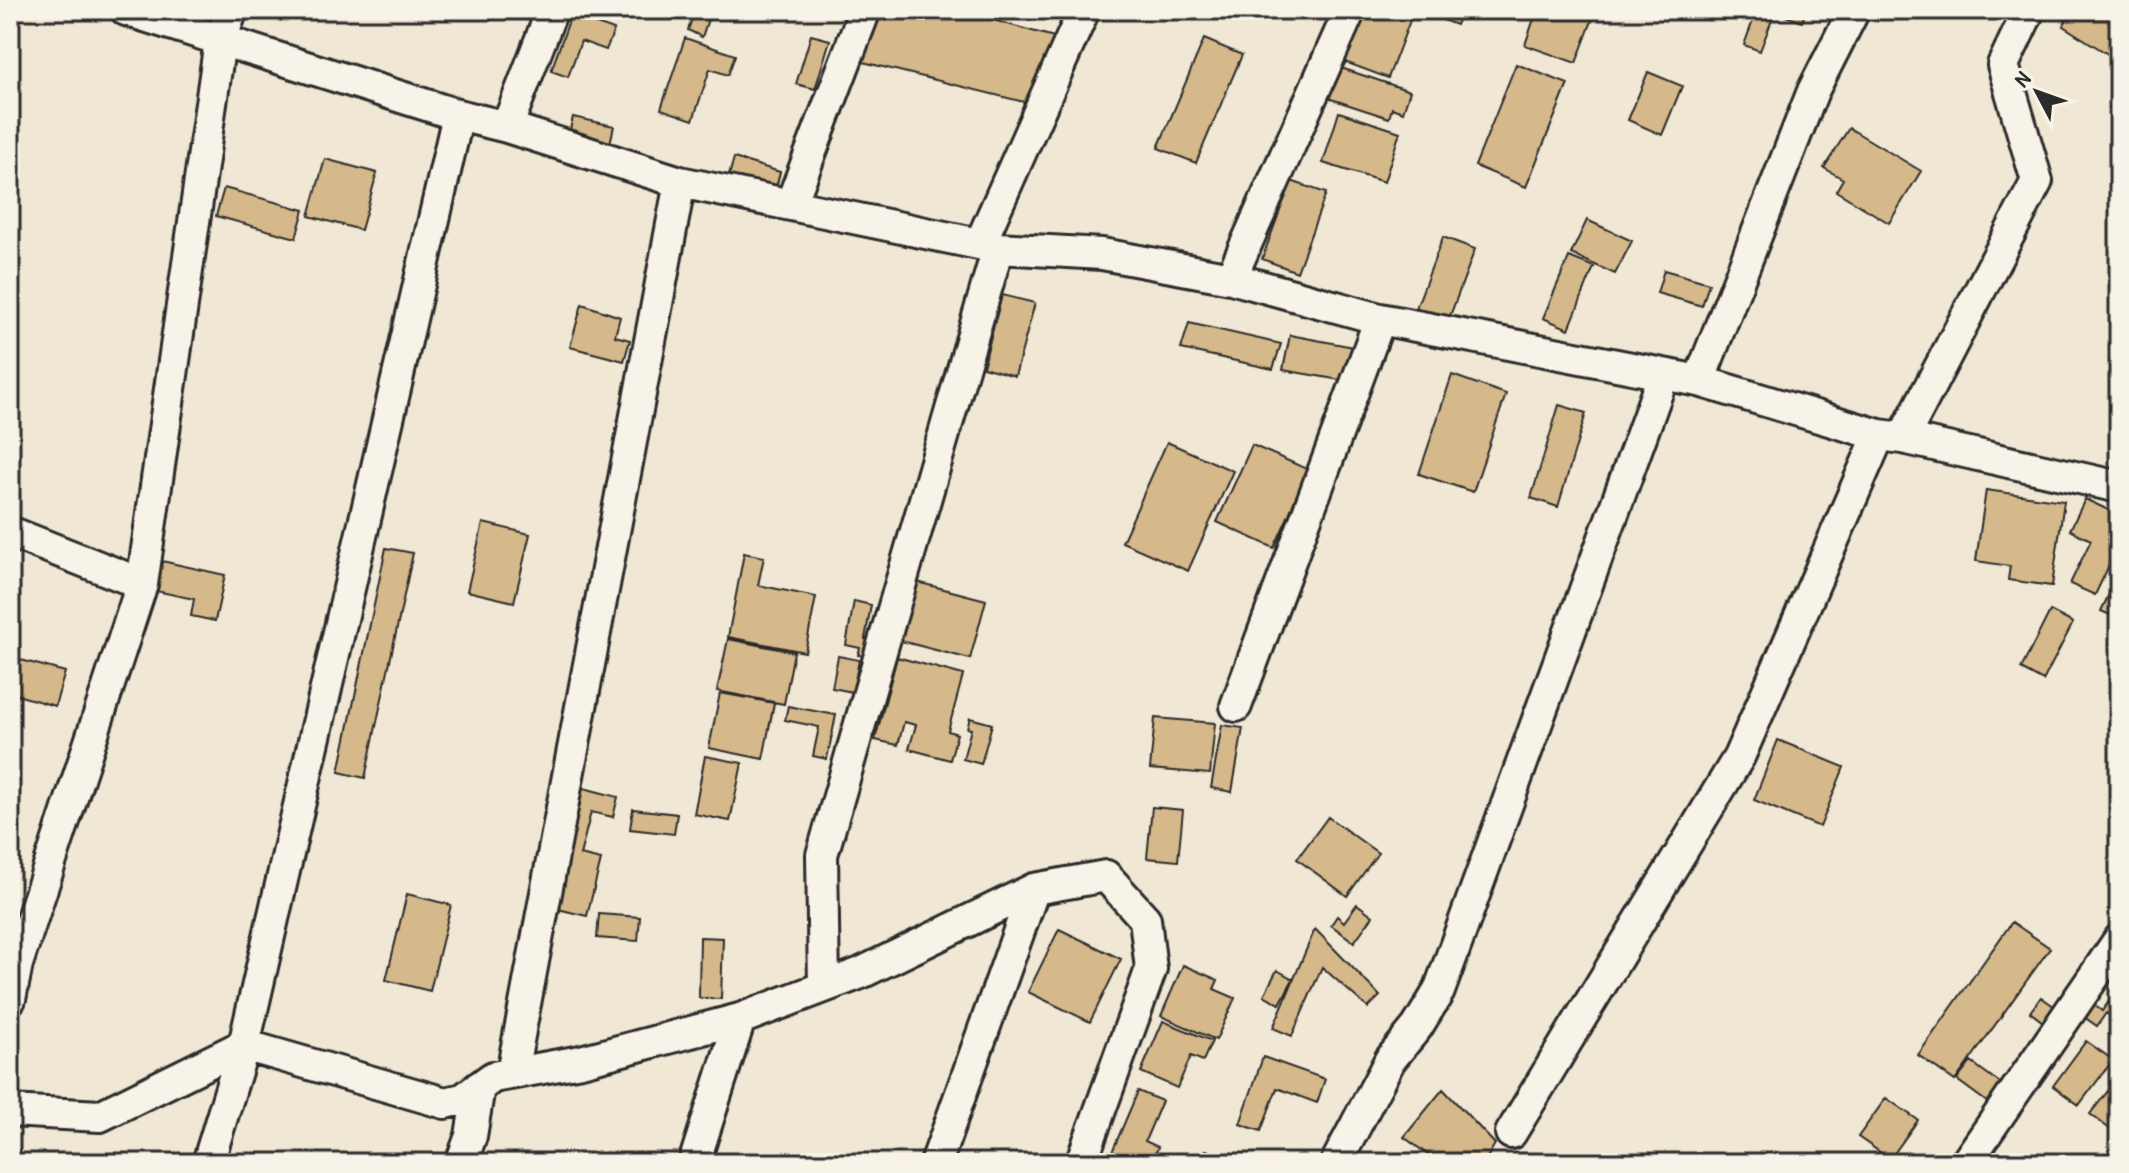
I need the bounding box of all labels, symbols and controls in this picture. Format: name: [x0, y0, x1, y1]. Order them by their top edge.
north arrow: [1997, 52, 2077, 132]
text: N: [2007, 64, 2037, 93]

